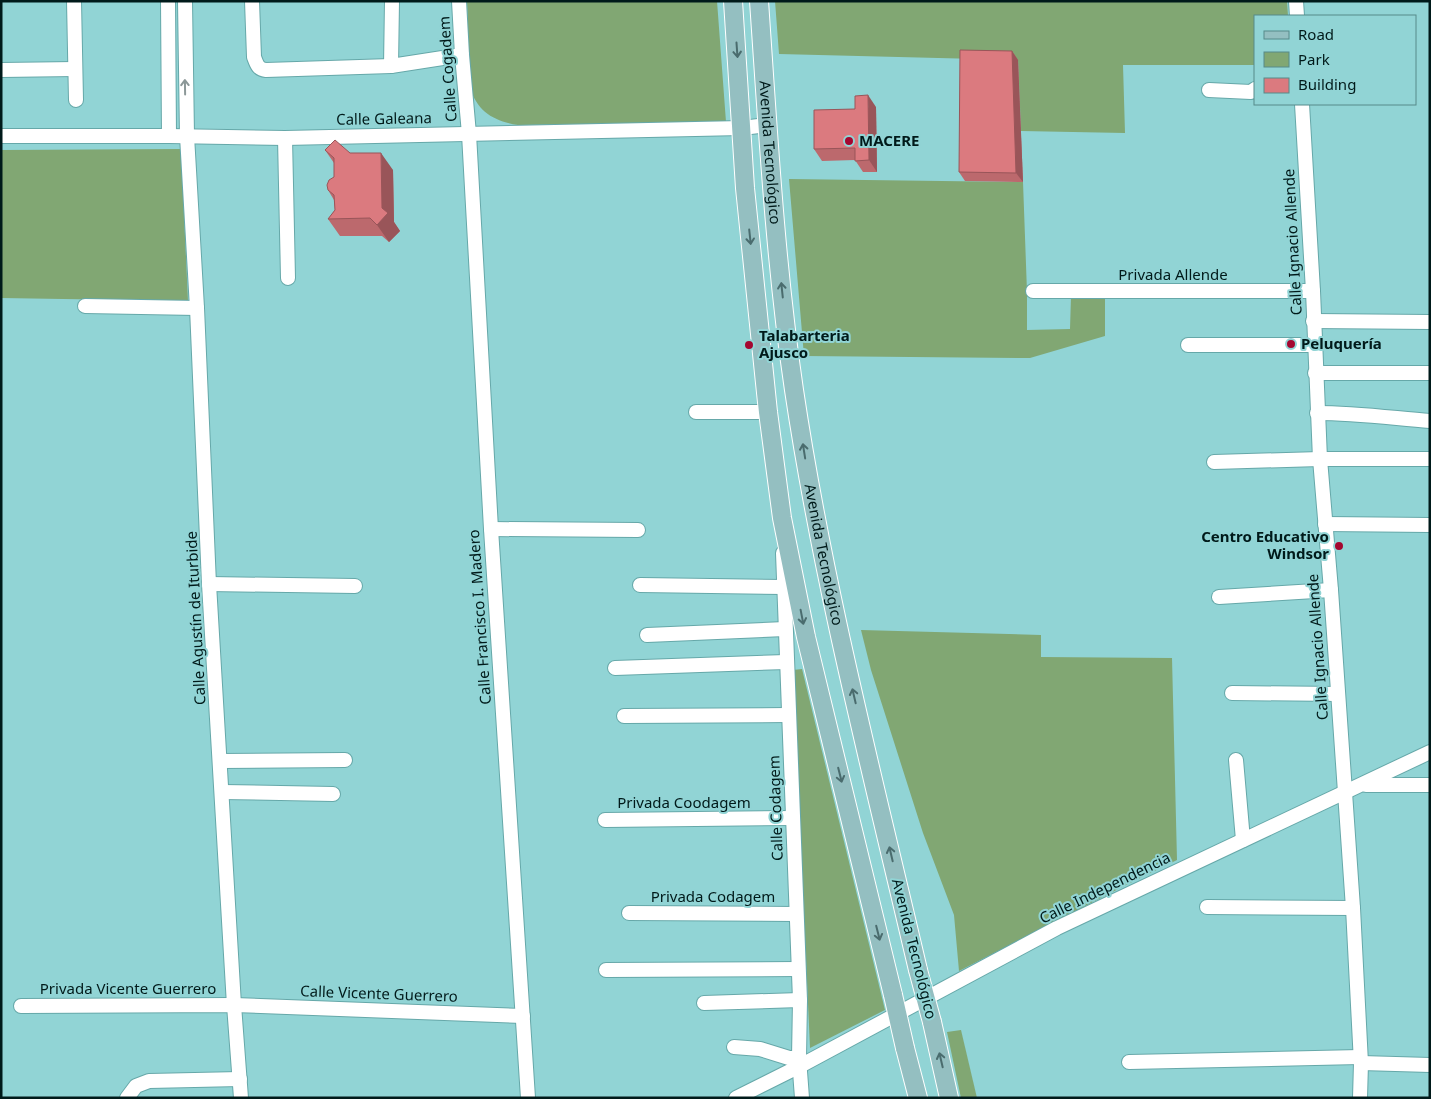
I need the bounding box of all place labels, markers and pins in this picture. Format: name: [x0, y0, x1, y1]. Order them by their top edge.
place label: MACERE: [859, 130, 920, 150]
marker: MACERE: [843, 135, 855, 147]
place label: Talabarteria Ajusco: [759, 325, 850, 362]
place label: Peluquería: [1301, 333, 1382, 353]
marker: Peluquería: [1285, 338, 1297, 350]
marker: Talabarteria Ajusco: [743, 339, 755, 351]
place label: Centro Educativo Windsor: [1201, 526, 1329, 563]
marker: Centro Educativo Windsor: [1333, 540, 1345, 552]

